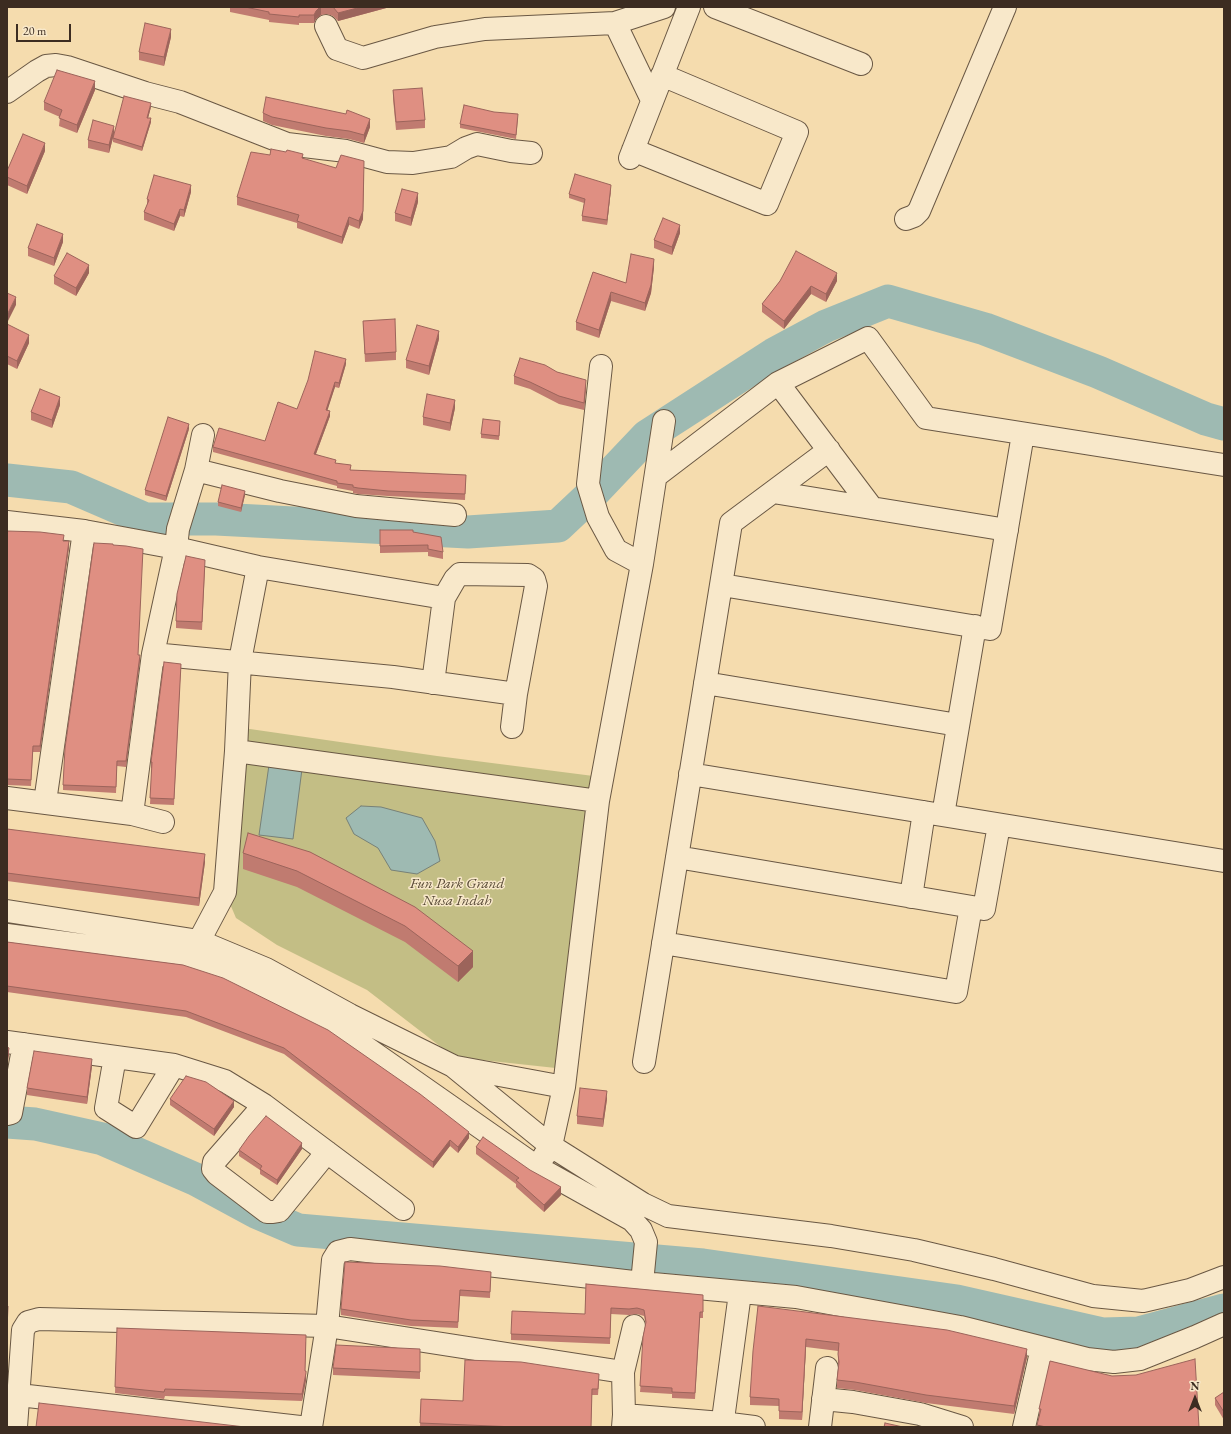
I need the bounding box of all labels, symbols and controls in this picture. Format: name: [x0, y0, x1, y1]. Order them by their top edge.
scale bar: [18, 16, 73, 42]
text: 20 m: [23, 23, 46, 39]
park label: Fun Park Grand Nusa Indah: [410, 875, 504, 910]
north arrow: [1175, 1378, 1215, 1418]
text: N: [1191, 1379, 1199, 1393]

